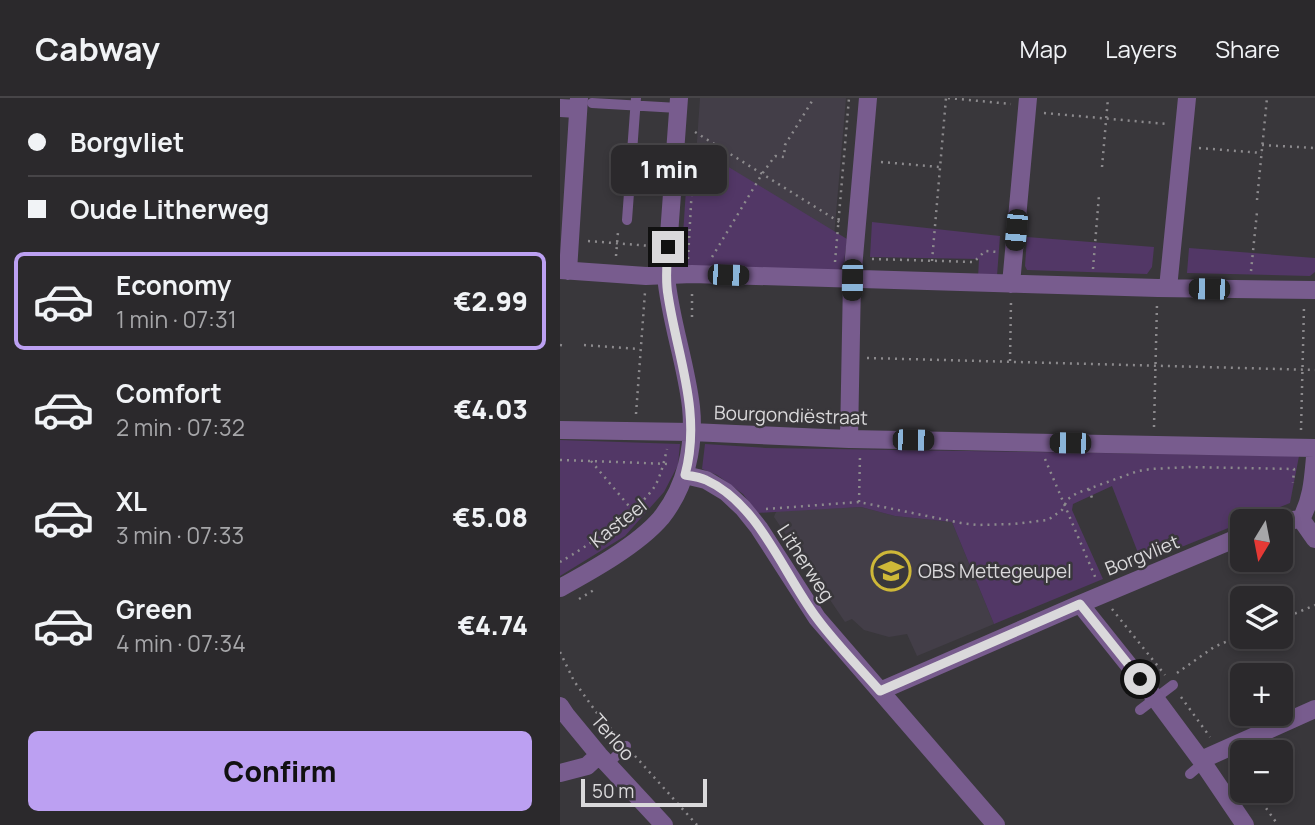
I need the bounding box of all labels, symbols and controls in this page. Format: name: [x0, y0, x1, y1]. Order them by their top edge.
text: Cabway: [35, 26, 160, 71]
text: Map: [1020, 32, 1067, 65]
text: Layers: [1105, 32, 1177, 65]
text: Share: [1215, 32, 1280, 65]
text: Borgvliet: [70, 124, 184, 160]
callout: 1 min: [610, 145, 726, 194]
text: 1 min: [640, 153, 698, 185]
text: Oude Litherweg: [70, 191, 269, 227]
car: [1004, 208, 1029, 252]
route end: [652, 231, 684, 263]
car: [842, 259, 863, 301]
car: [707, 264, 750, 286]
text: Economy: [116, 267, 231, 303]
icon: car: [32, 270, 95, 333]
car: [1188, 278, 1231, 300]
text: €2.99: [454, 283, 528, 319]
text: 1 min · 07:31: [116, 303, 237, 335]
text: Comfort: [116, 375, 222, 411]
icon: car: [32, 378, 95, 441]
text: €4.03: [454, 391, 528, 427]
street label: Bourgondiëstraat: [714, 399, 868, 431]
text: 2 min · 07:32: [116, 411, 245, 443]
car: [892, 429, 935, 451]
car: [1049, 432, 1092, 454]
text: XL: [116, 483, 147, 519]
icon: car: [32, 486, 95, 549]
street label: Kasteel: [584, 493, 652, 553]
text: €5.08: [453, 499, 528, 535]
north arrow: [1230, 509, 1293, 572]
map controls: [1230, 509, 1293, 803]
text: 3 min · 07:33: [116, 519, 244, 551]
street label: Litherweg: [771, 519, 841, 607]
street label: Borgvliet: [1101, 528, 1183, 582]
school or university icon: OBS Mettegeupel: [870, 550, 912, 592]
place label: OBS Mettegeupel: [918, 558, 1072, 584]
button: layers: [1230, 586, 1293, 649]
text: Green: [116, 591, 192, 627]
icon: car: [32, 594, 95, 657]
text: €4.74: [458, 607, 528, 643]
text: 4 min · 07:34: [116, 627, 246, 659]
route start: [1124, 663, 1156, 695]
button: +: [1230, 663, 1293, 726]
street label: Terloo: [585, 708, 641, 766]
button: Confirm: [28, 731, 532, 811]
button: −: [1230, 740, 1293, 803]
scale bar: [581, 776, 707, 808]
text: 50 m: [592, 778, 634, 804]

